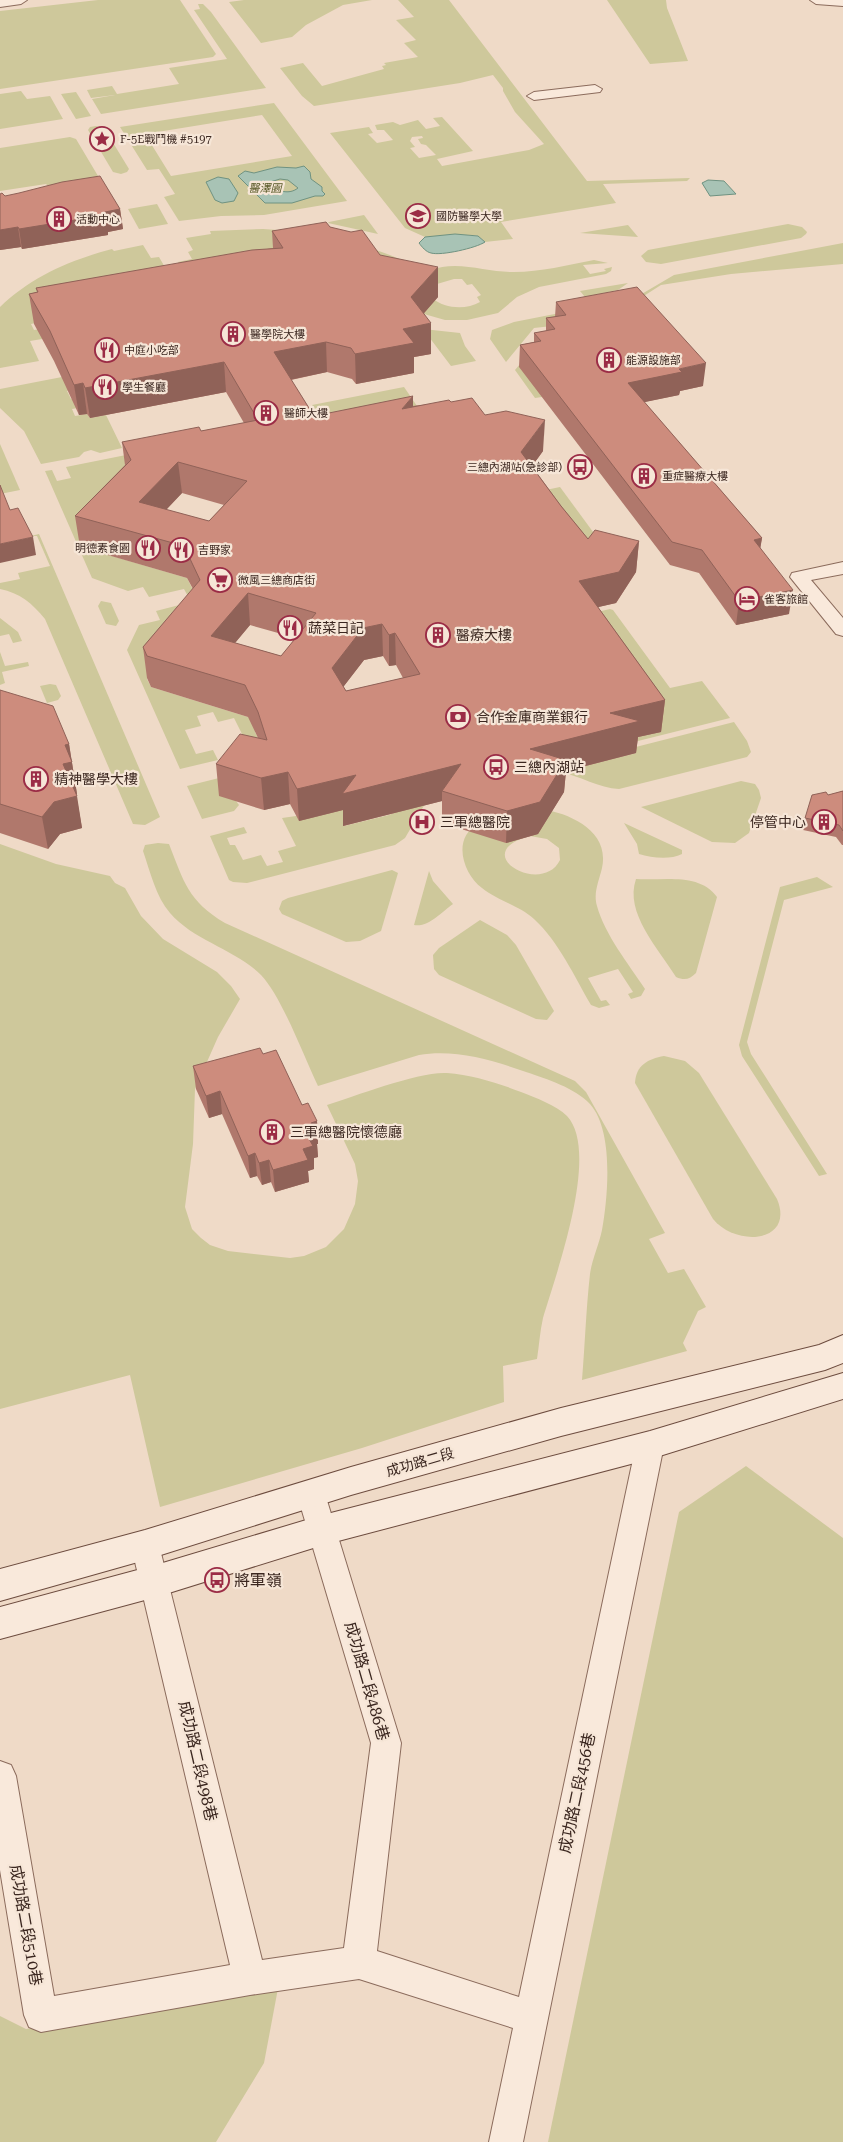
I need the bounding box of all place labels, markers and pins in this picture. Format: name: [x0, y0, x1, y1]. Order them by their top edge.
place icon: F-5E戰鬥機 #5197: [89, 126, 115, 152]
place label: F-5E戰鬥機 #5197: [120, 133, 212, 146]
school or university icon: 國防醫學大學: [405, 203, 431, 229]
building icon: 活動中心: [46, 206, 72, 232]
place label: 國防醫學大學: [436, 210, 502, 223]
place label: 活動中心: [76, 213, 120, 226]
building icon: 醫學院大樓: [220, 321, 246, 347]
place label: 醫學院大樓: [250, 328, 305, 341]
restaurant icon: 中庭小吃部: [94, 337, 120, 363]
place label: 中庭小吃部: [124, 344, 179, 357]
building icon: 能源設施部: [596, 347, 622, 373]
place label: 能源設施部: [626, 354, 681, 367]
restaurant icon: 學生餐廳: [92, 374, 118, 400]
place label: 學生餐廳: [122, 381, 166, 394]
building icon: 醫師大樓: [253, 400, 279, 426]
place label: 醫師大樓: [284, 407, 328, 420]
bus stop icon: 三總內湖站(急診部): [567, 454, 593, 480]
place label: 三總內湖站(急診部): [467, 461, 562, 474]
building icon: 重症醫療大樓: [631, 463, 657, 489]
place label: 重症醫療大樓: [662, 470, 728, 483]
restaurant icon: 明德素食園: [135, 535, 161, 561]
restaurant icon: 吉野家: [168, 537, 194, 563]
place label: 明德素食園: [75, 542, 130, 555]
place label: 吉野家: [198, 544, 231, 557]
supermarket icon: 微風三總商店街: [207, 567, 233, 593]
place label: 微風三總商店街: [238, 574, 315, 587]
hotel icon: 雀客旅館: [734, 586, 760, 612]
place label: 雀客旅館: [764, 593, 808, 606]
restaurant icon: 蔬菜日記: [277, 615, 303, 641]
place label: 蔬菜日記: [308, 620, 364, 636]
building icon: 醫療大樓: [425, 622, 451, 648]
place label: 醫療大樓: [456, 627, 512, 643]
bank icon: 合作金庫商業銀行: [445, 704, 471, 730]
place label: 合作金庫商業銀行: [476, 709, 588, 725]
bus stop icon: 三總內湖站: [483, 754, 509, 780]
place label: 三總內湖站: [514, 759, 584, 775]
building icon: 精神醫學大樓: [23, 766, 49, 792]
place label: 精神醫學大樓: [54, 771, 138, 787]
hospital icon: 三軍總醫院: [409, 809, 435, 835]
building icon: 停管中心: [811, 809, 837, 835]
place label: 三軍總醫院: [440, 814, 510, 830]
place label: 停管中心: [750, 814, 806, 830]
building icon: 三軍總醫院懷德廳: [259, 1119, 285, 1145]
place label: 三軍總醫院懷德廳: [290, 1124, 402, 1140]
bus stop icon: 將軍嶺: [204, 1567, 230, 1593]
place label: 將軍嶺: [234, 1571, 282, 1590]

